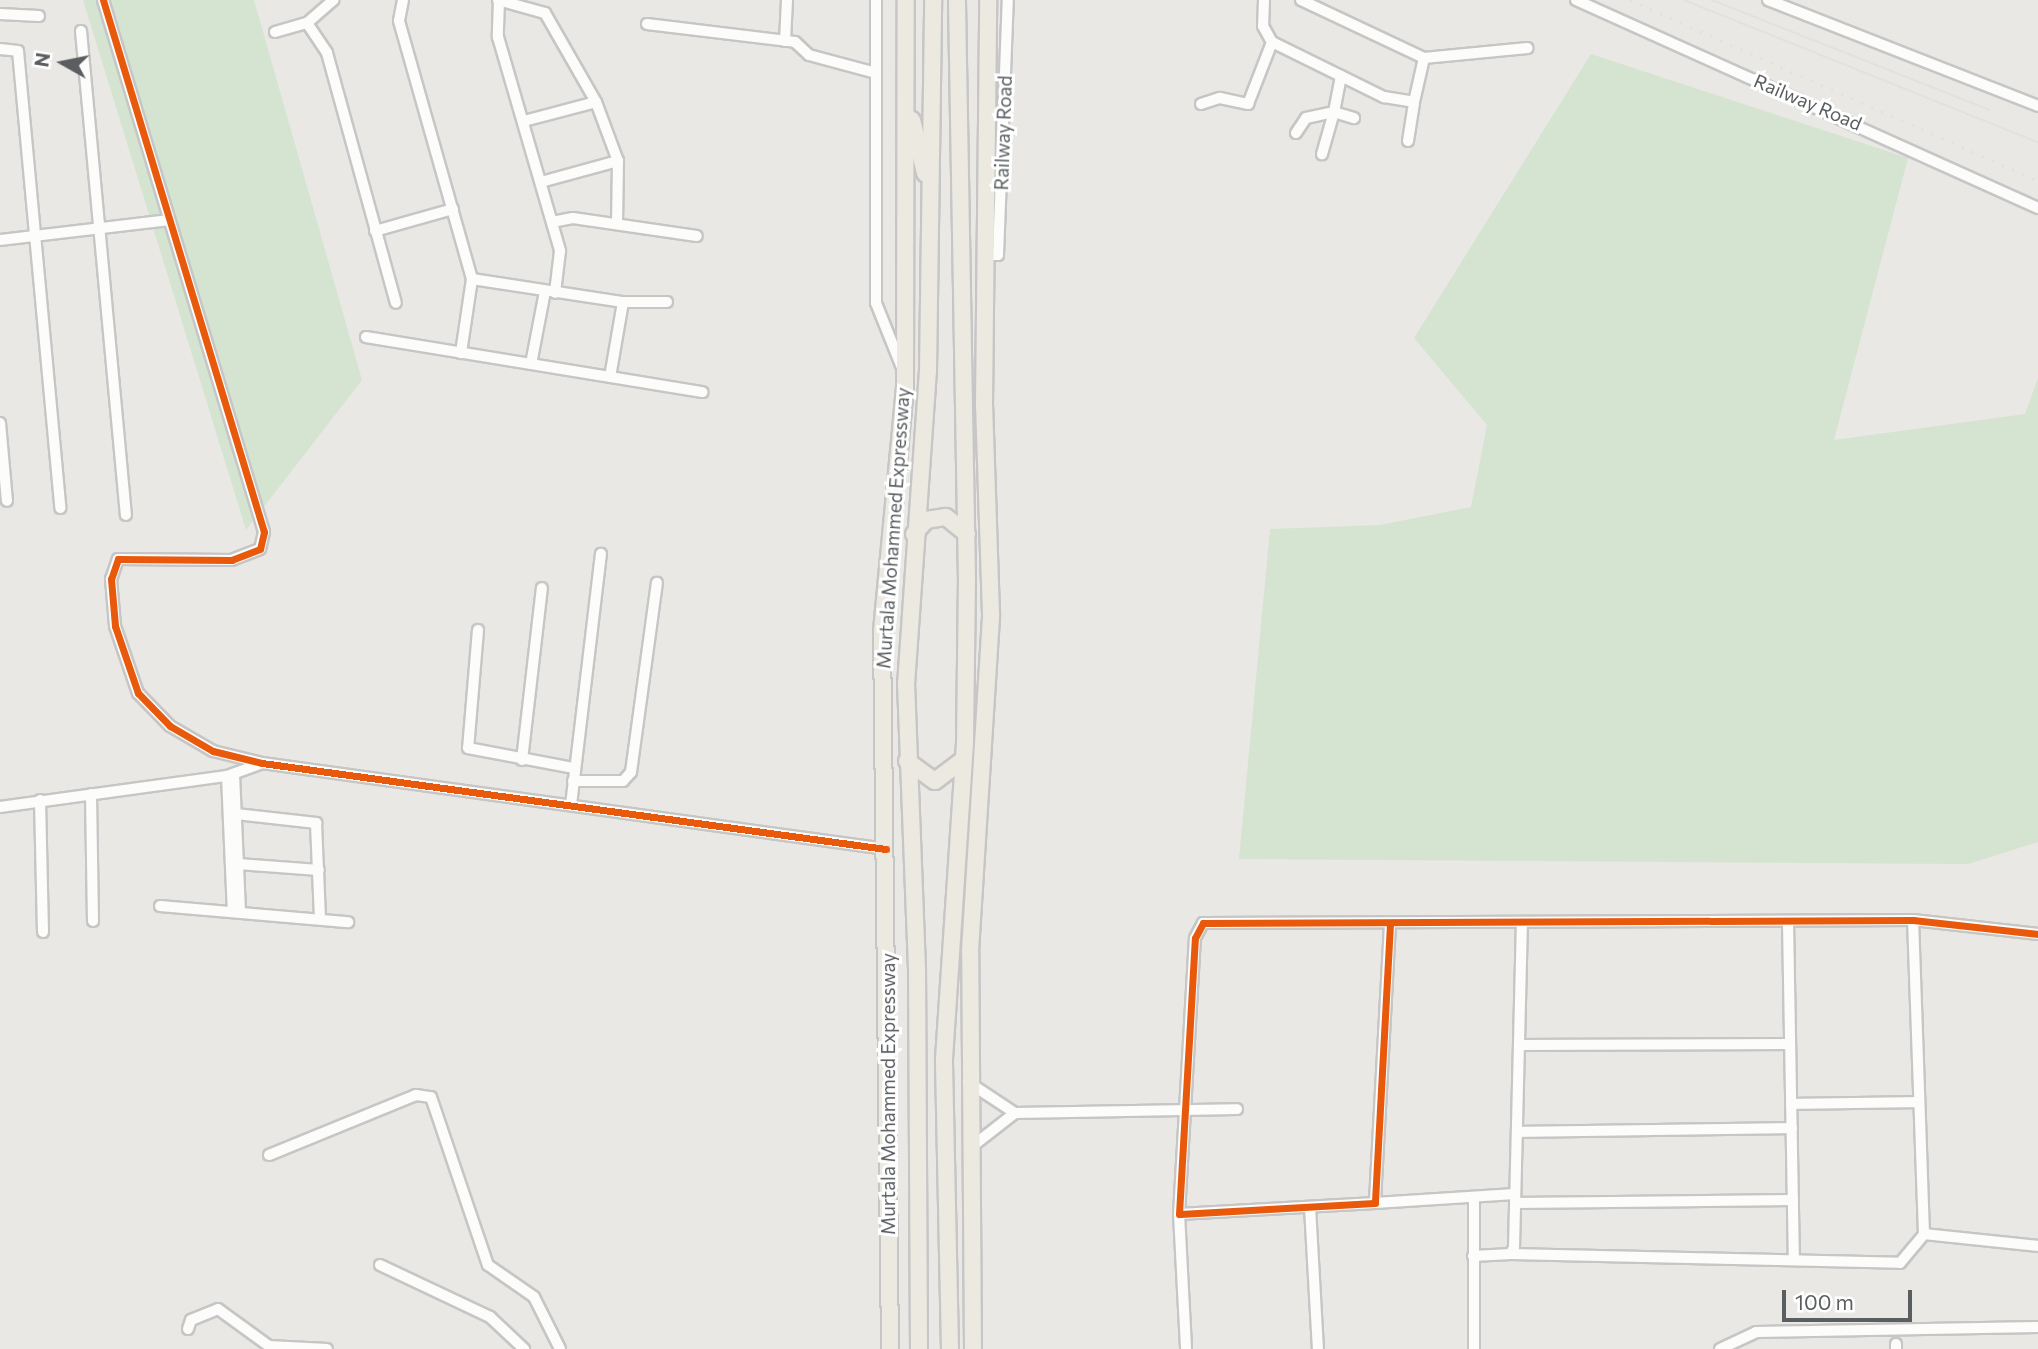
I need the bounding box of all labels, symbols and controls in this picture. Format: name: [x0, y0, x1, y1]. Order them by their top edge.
north arrow: [28, 28, 98, 98]
text: N: [29, 51, 54, 68]
street label: Railway Road: [1751, 69, 1865, 135]
street label: Railway Road: [990, 75, 1016, 191]
street label: Murtala Mohammed Expressway: [872, 386, 914, 670]
street label: Murtala Mohammed Expressway: [877, 953, 899, 1235]
scale bar: [1786, 1276, 1916, 1320]
text: 100 m: [1795, 1289, 1854, 1314]

